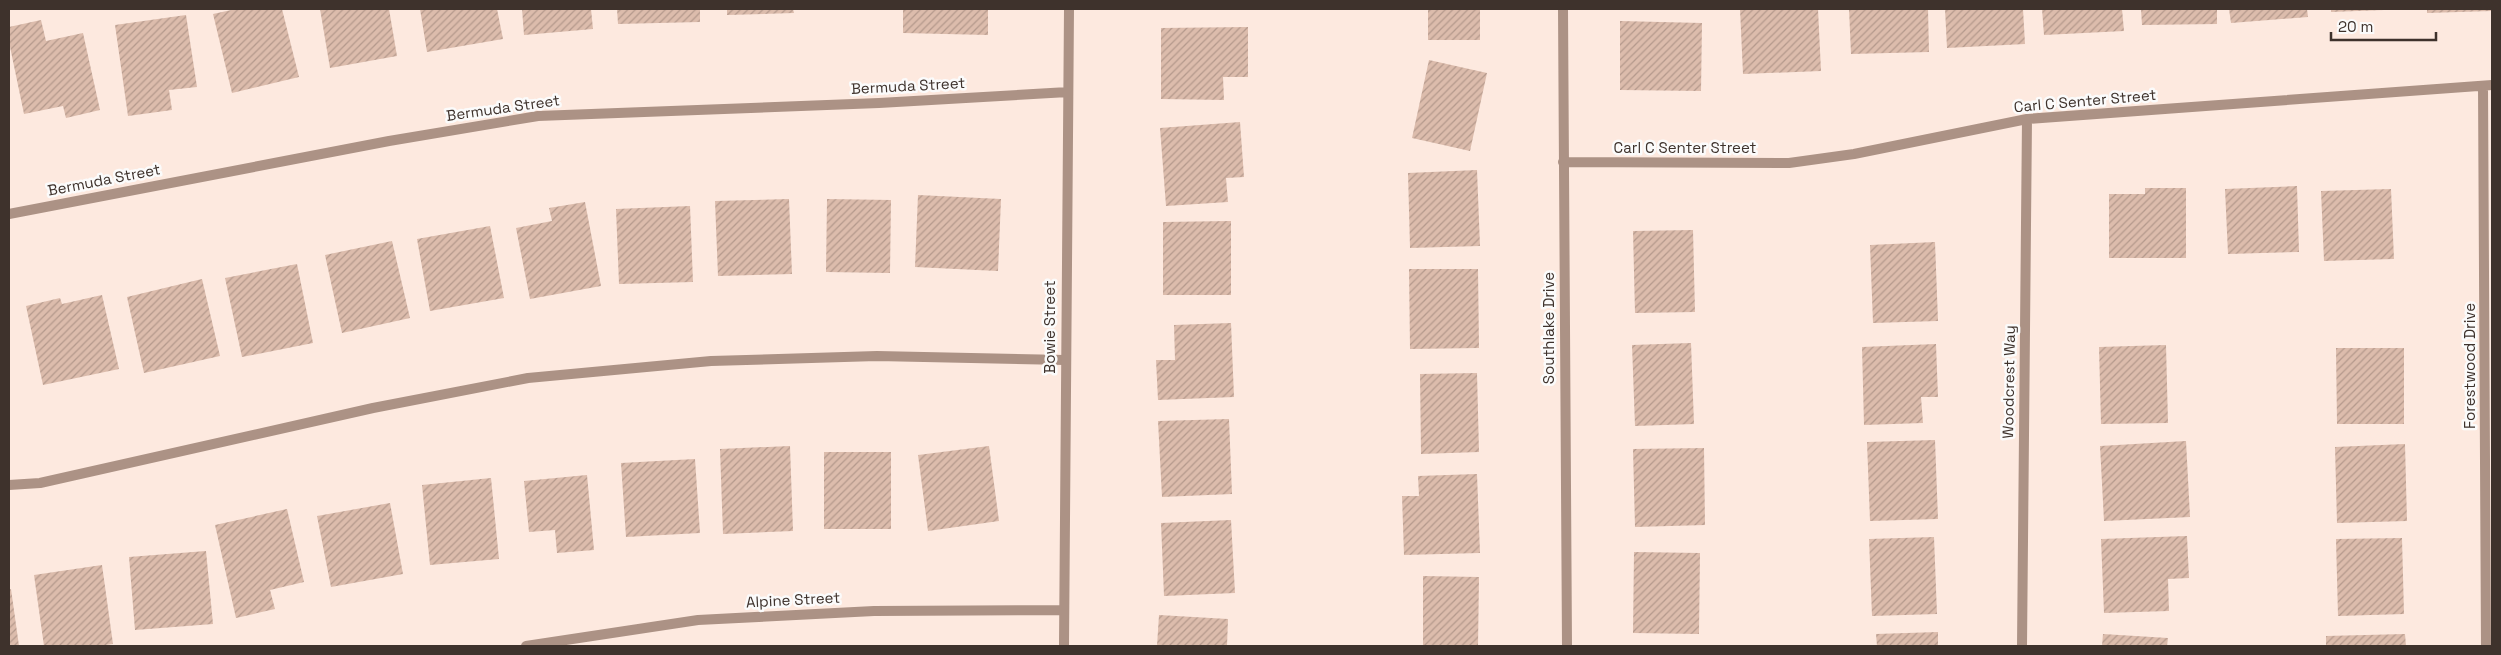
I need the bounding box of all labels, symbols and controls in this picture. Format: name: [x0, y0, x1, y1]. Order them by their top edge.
scale bar: [2331, 10, 2436, 42]
text: 20 m: [2338, 17, 2373, 36]
street label: Bermuda Street: [850, 73, 966, 98]
street label: Carl C Senter Street: [2013, 85, 2157, 116]
street label: Bermuda Street: [445, 90, 561, 125]
street label: Carl C Senter Street: [1614, 138, 1757, 157]
street label: Bermuda Street: [46, 159, 162, 200]
street label: Southlake Drive: [1539, 272, 1558, 384]
street label: Bowie Street: [1040, 280, 1059, 374]
street label: Forestwood Drive: [2460, 303, 2479, 429]
street label: Woodcrest Way: [1998, 325, 2019, 439]
street label: Alpine Street: [745, 588, 841, 611]

